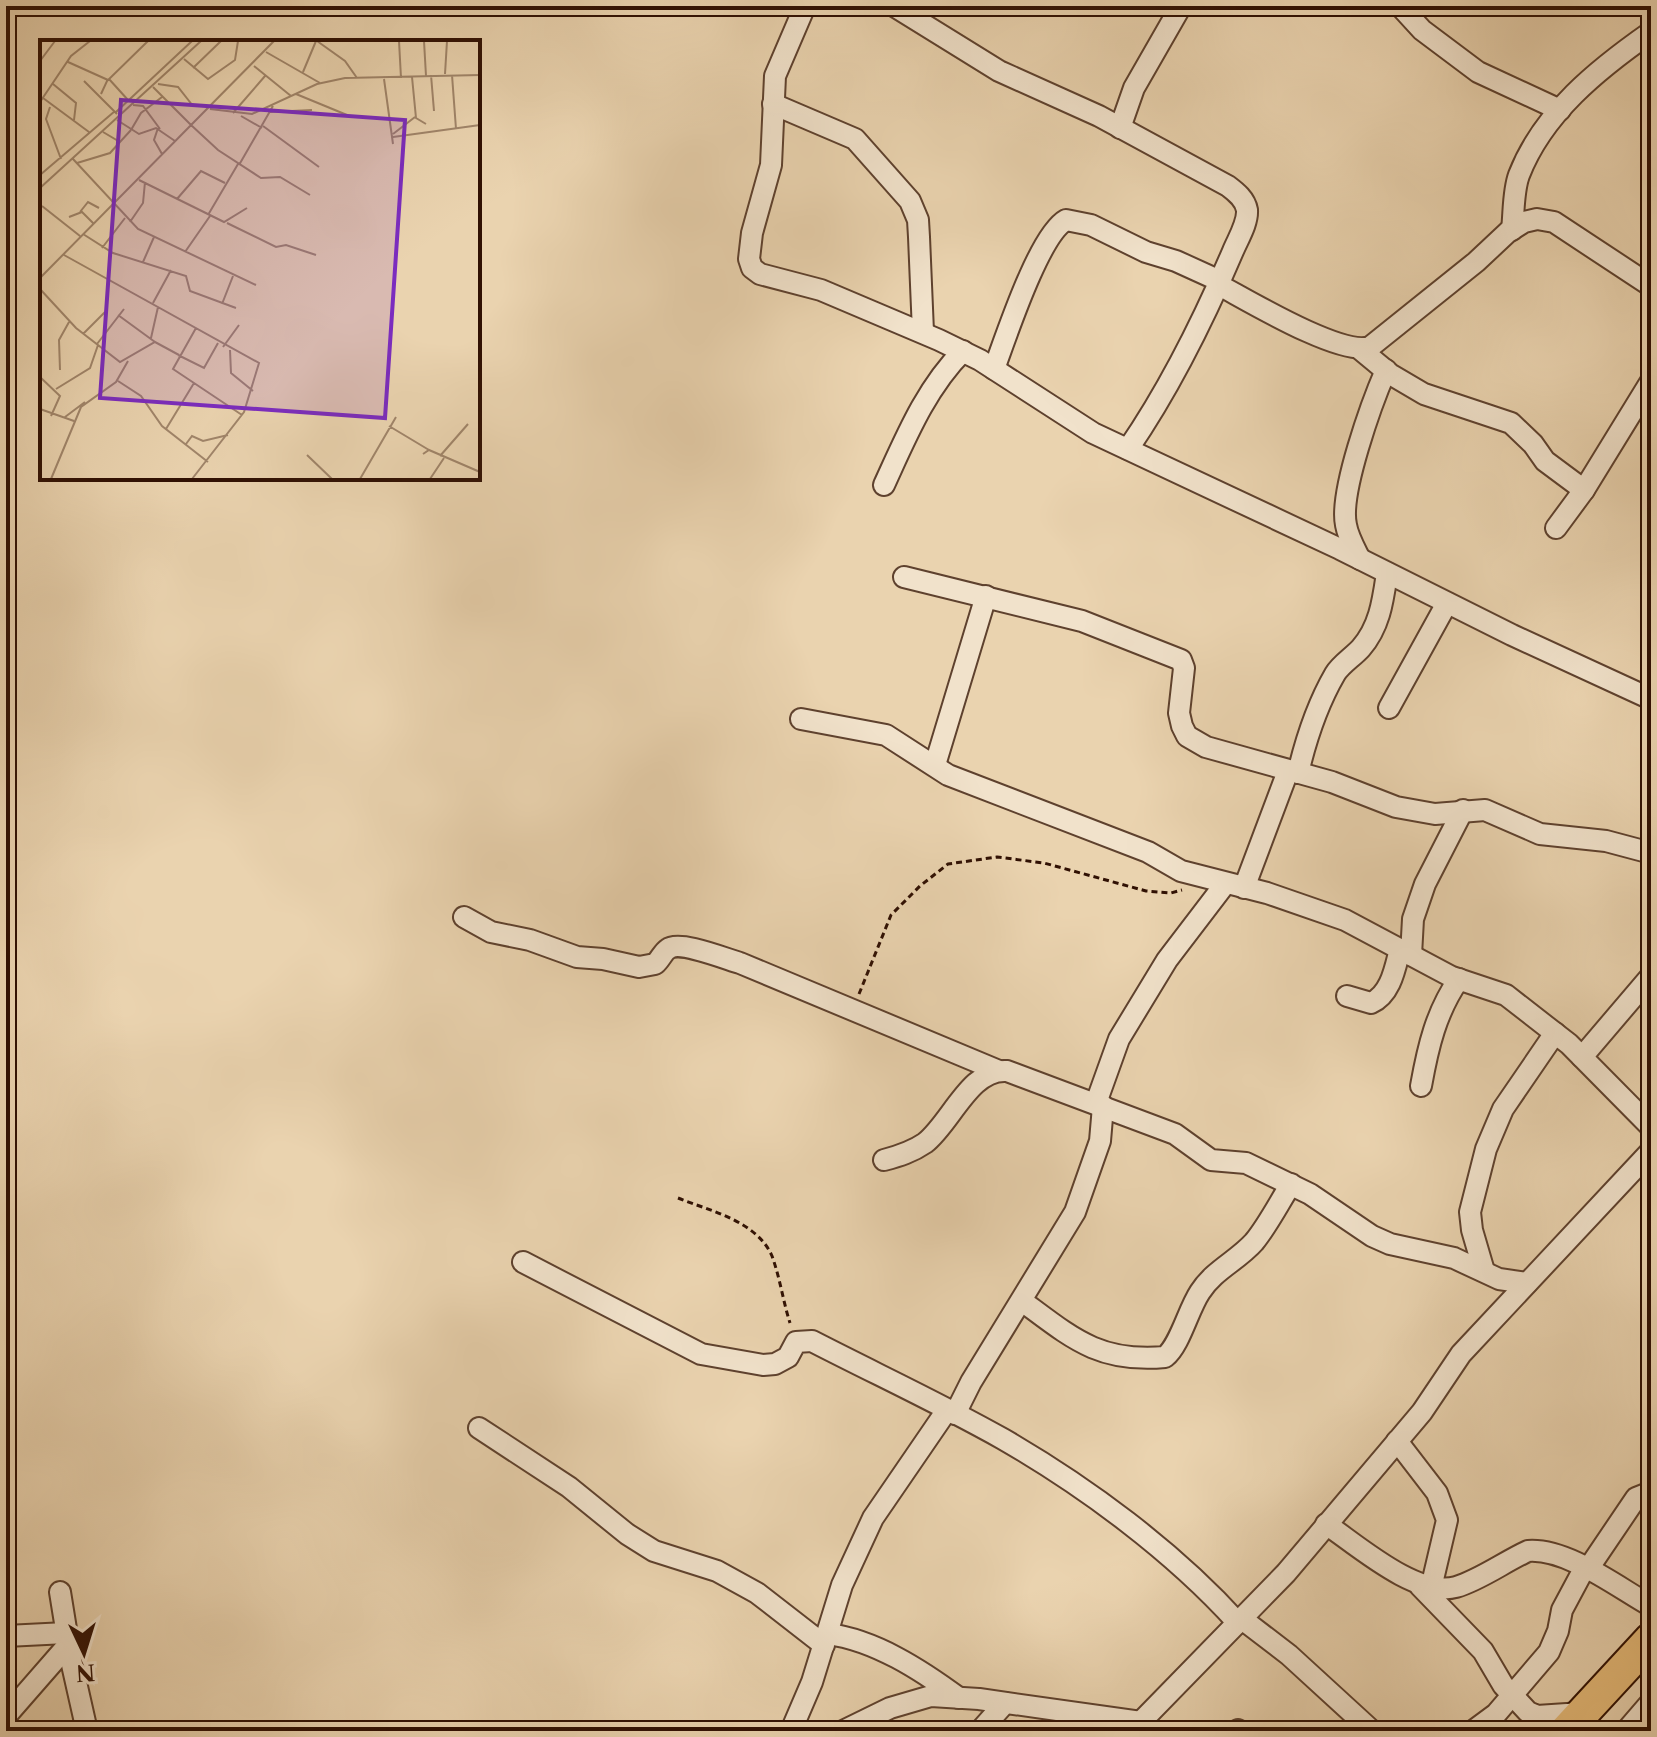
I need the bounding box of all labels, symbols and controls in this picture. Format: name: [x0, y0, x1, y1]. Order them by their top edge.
inset map: [40, 40, 480, 480]
north arrow: [44, 1613, 124, 1693]
text: N: [75, 1658, 96, 1687]

